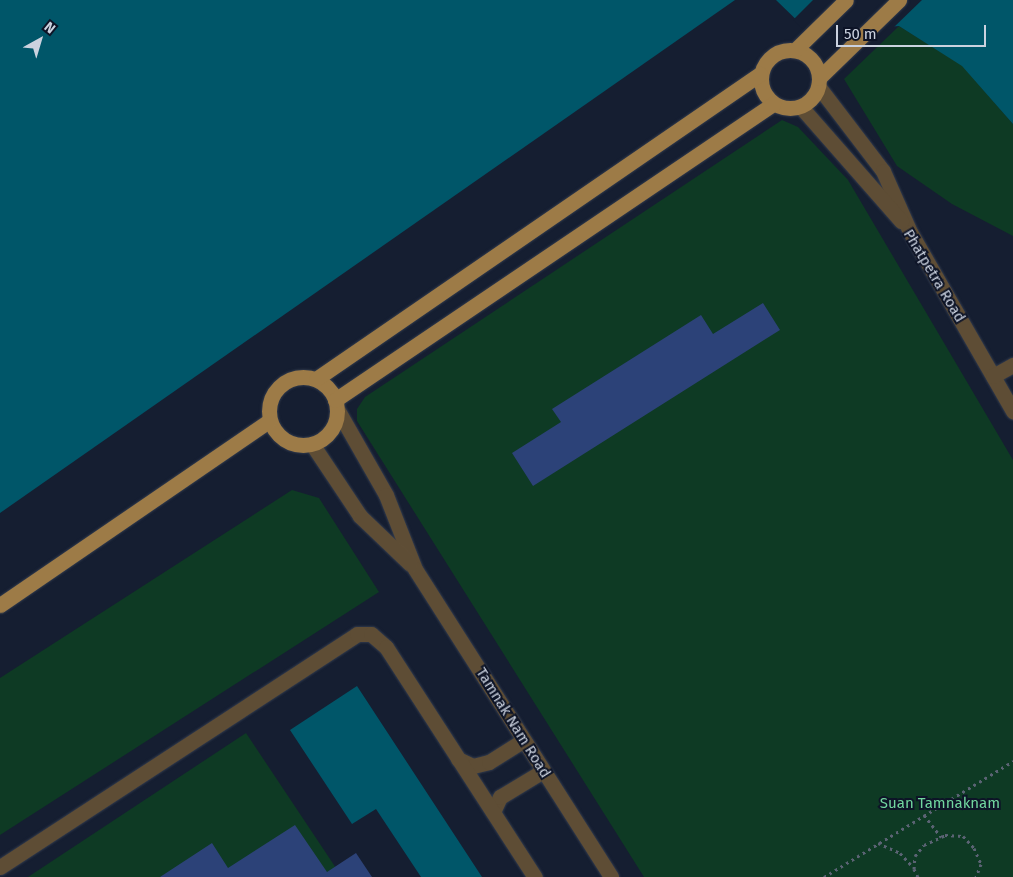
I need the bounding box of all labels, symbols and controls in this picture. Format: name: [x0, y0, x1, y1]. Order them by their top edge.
north arrow: [15, 15, 65, 65]
scale bar: [838, 15, 988, 47]
text: N: [41, 18, 59, 37]
text: 50 m: [844, 25, 877, 43]
street label: Phatpetra Road: [899, 226, 969, 326]
street label: Tamnak Nam Road: [472, 665, 554, 781]
park label: Suan Tamnaknam: [880, 795, 1000, 813]

